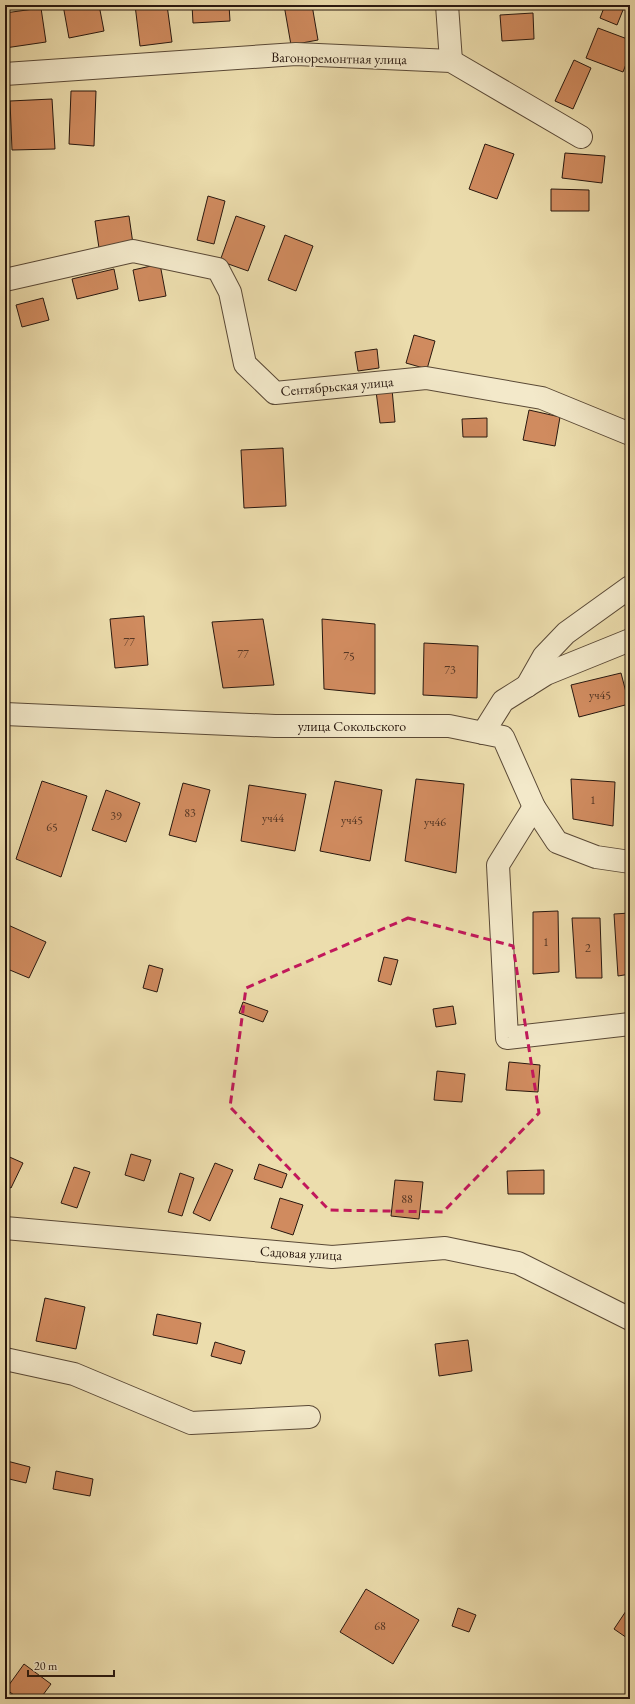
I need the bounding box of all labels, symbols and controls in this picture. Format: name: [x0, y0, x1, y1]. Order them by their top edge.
street label: Вагоноремонтная улица: [271, 48, 408, 68]
street label: Сентябрьская улица: [280, 372, 395, 400]
house number: 77: [123, 634, 135, 650]
house number: 77: [237, 646, 249, 662]
house number: 75: [343, 648, 355, 664]
house number: 73: [444, 662, 456, 678]
house number: уч45: [589, 687, 611, 703]
street label: улица Сокольского: [298, 717, 406, 735]
house number: 1: [590, 792, 596, 808]
house number: 83: [184, 805, 196, 821]
house number: 39: [110, 808, 122, 824]
house number: уч44: [262, 810, 284, 826]
house number: уч45: [341, 812, 363, 828]
house number: уч46: [424, 814, 446, 830]
house number: 65: [46, 819, 58, 835]
house number: 1: [543, 934, 549, 950]
house number: 2: [585, 940, 591, 956]
house number: 88: [401, 1191, 413, 1207]
street label: Садовая улица: [260, 1242, 343, 1264]
house number: 68: [374, 1618, 386, 1634]
scale bar: [28, 1652, 114, 1678]
text: 20 m: [34, 1658, 58, 1674]

